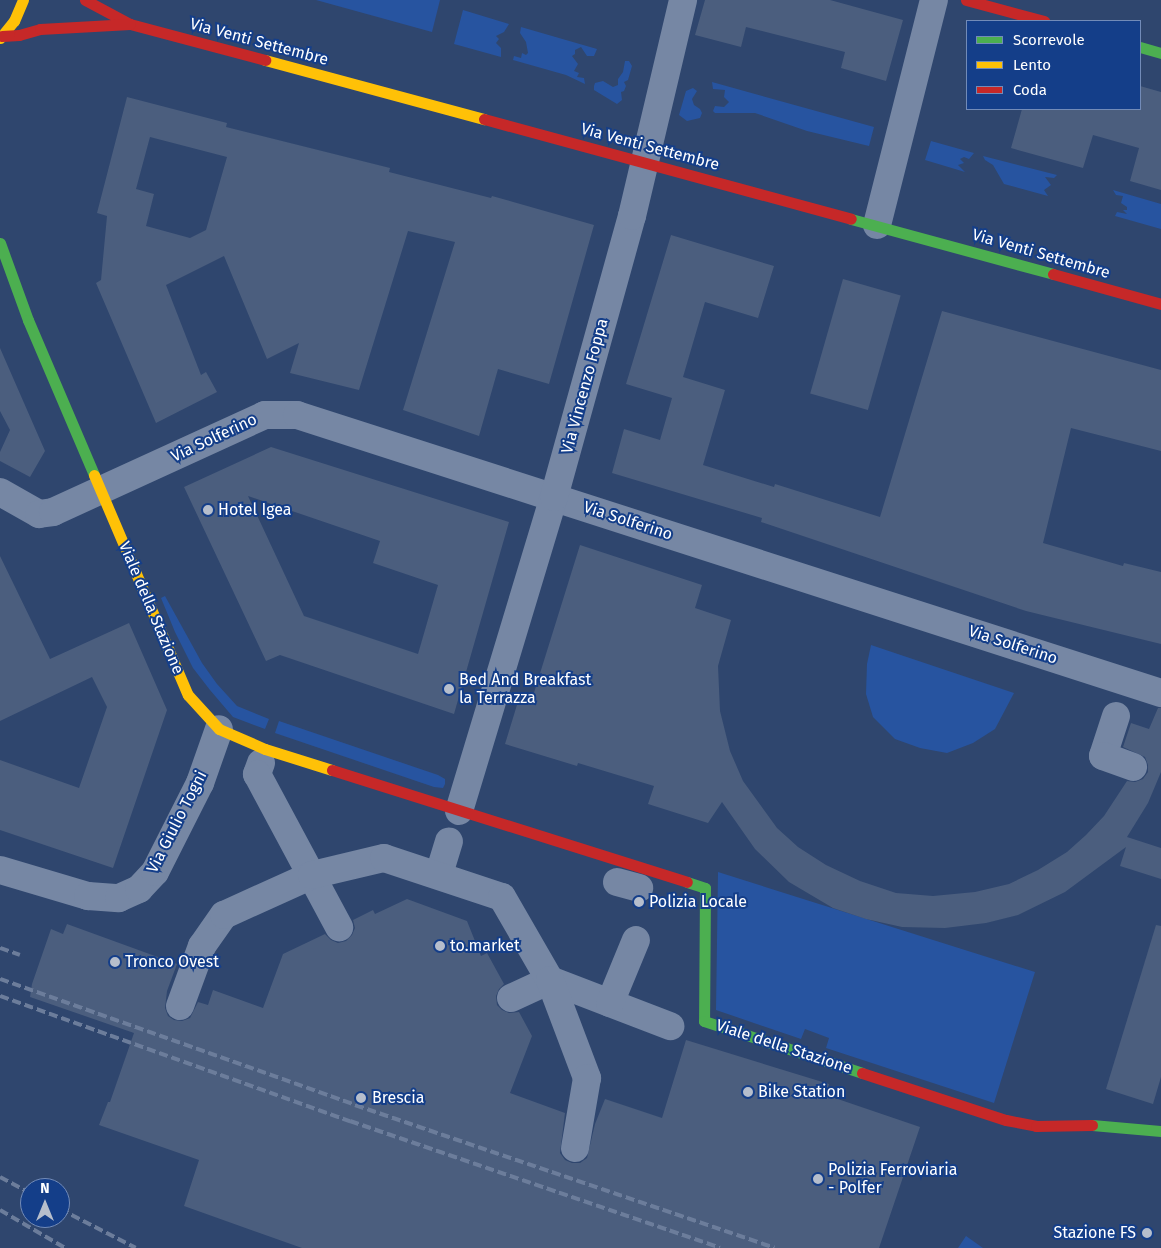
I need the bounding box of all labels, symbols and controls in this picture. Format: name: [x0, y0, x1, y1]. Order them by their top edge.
street label: Via Venti Settembre: [188, 14, 330, 70]
legend: [966, 20, 1141, 110]
text: Scorrevole: [1013, 31, 1085, 49]
text: Lento: [1013, 56, 1051, 74]
text: Coda: [1013, 81, 1047, 99]
street label: Via Venti Settembre: [579, 119, 721, 175]
street label: Via Venti Settembre: [970, 225, 1112, 283]
street label: Via Vincenzo Foppa: [558, 316, 612, 456]
street label: Via Solferino: [168, 410, 260, 466]
street label: Via Solferino: [581, 498, 675, 544]
place label: Hotel Igea: [218, 500, 291, 520]
marker: Hotel Igea: [202, 504, 214, 516]
street label: Viale della Stazione: [114, 539, 188, 677]
street label: Via Solferino: [966, 622, 1060, 668]
place label: Bed And Breakfast la Terrazza: [459, 670, 591, 708]
marker: Bed And Breakfast la Terrazza: [443, 683, 455, 695]
street label: Via Giulio Togni: [143, 768, 211, 876]
place label: Polizia Locale: [649, 892, 747, 912]
marker: Polizia Locale: [633, 896, 645, 908]
place label: to.market: [450, 936, 520, 956]
marker: to.market: [434, 940, 446, 952]
place label: Tronco Ovest: [125, 952, 219, 972]
marker: Tronco Ovest: [109, 956, 121, 968]
street label: Viale della Stazione: [713, 1016, 855, 1078]
place label: Bike Station: [758, 1082, 845, 1102]
marker: Bike Station: [742, 1086, 754, 1098]
place label: Brescia: [372, 1088, 424, 1108]
marker: Brescia: [354, 1091, 368, 1105]
place label: Polizia Ferroviaria - Polfer: [828, 1160, 957, 1198]
marker: Polizia Ferroviaria - Polfer: [812, 1173, 824, 1185]
north arrow: [20, 1178, 70, 1228]
text: N: [40, 1180, 50, 1197]
place label: Stazione FS: [1053, 1223, 1136, 1243]
marker: Stazione FS: [1140, 1226, 1154, 1240]

